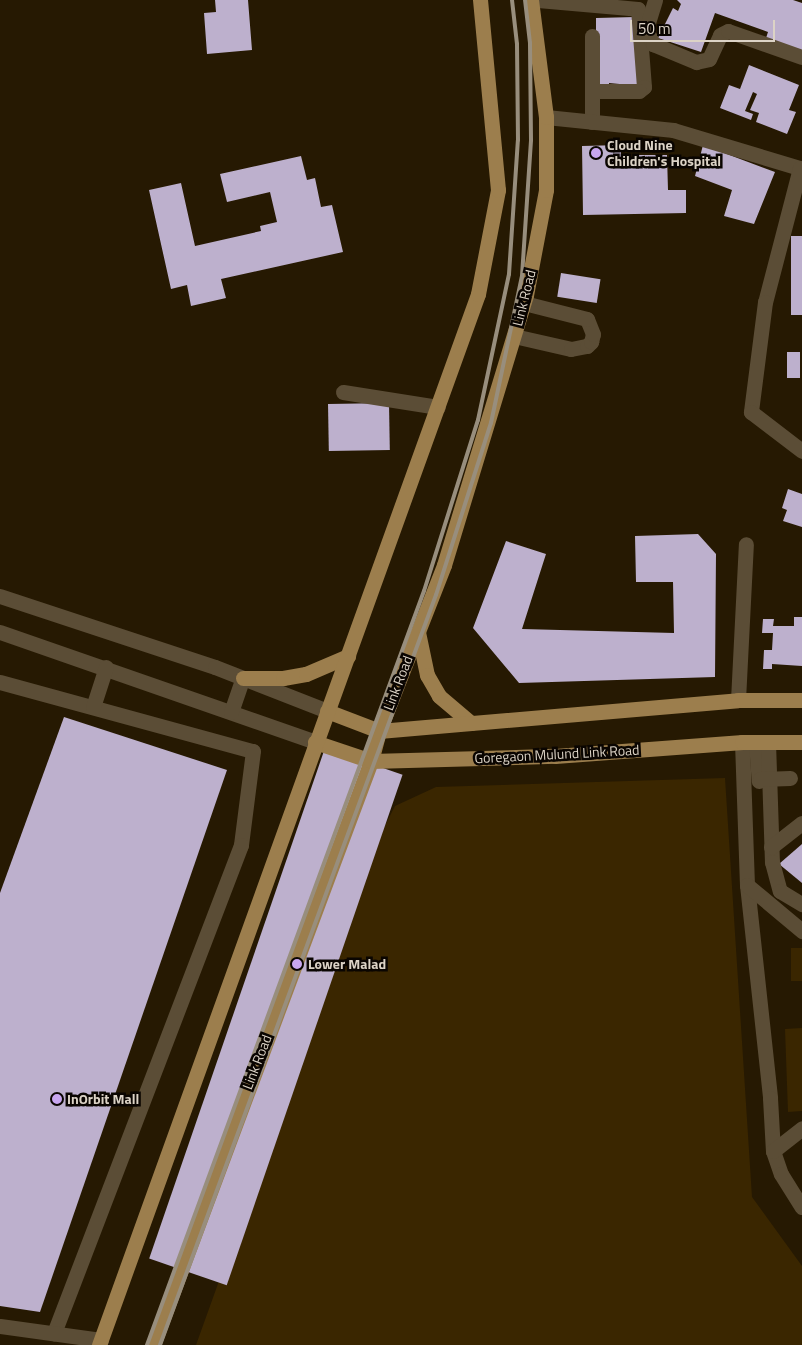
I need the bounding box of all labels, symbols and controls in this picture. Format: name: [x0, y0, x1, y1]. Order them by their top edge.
scale bar: [632, 10, 777, 42]
text: 50 m: [638, 17, 671, 40]
place label: Cloud Nine Children's Hospital: [607, 137, 721, 170]
marker: Cloud Nine Children's Hospital: [589, 146, 603, 160]
street label: Link Road: [509, 268, 539, 328]
street label: Link Road: [380, 653, 416, 713]
street label: Goregaon Mulund Link Road: [474, 741, 640, 767]
place label: Lower Malad: [308, 956, 386, 972]
marker: Lower Malad: [290, 957, 304, 971]
street label: Link Road: [239, 1032, 275, 1092]
place label: InOrbit Mall: [67, 1091, 139, 1107]
marker: InOrbit Mall: [51, 1093, 63, 1105]

